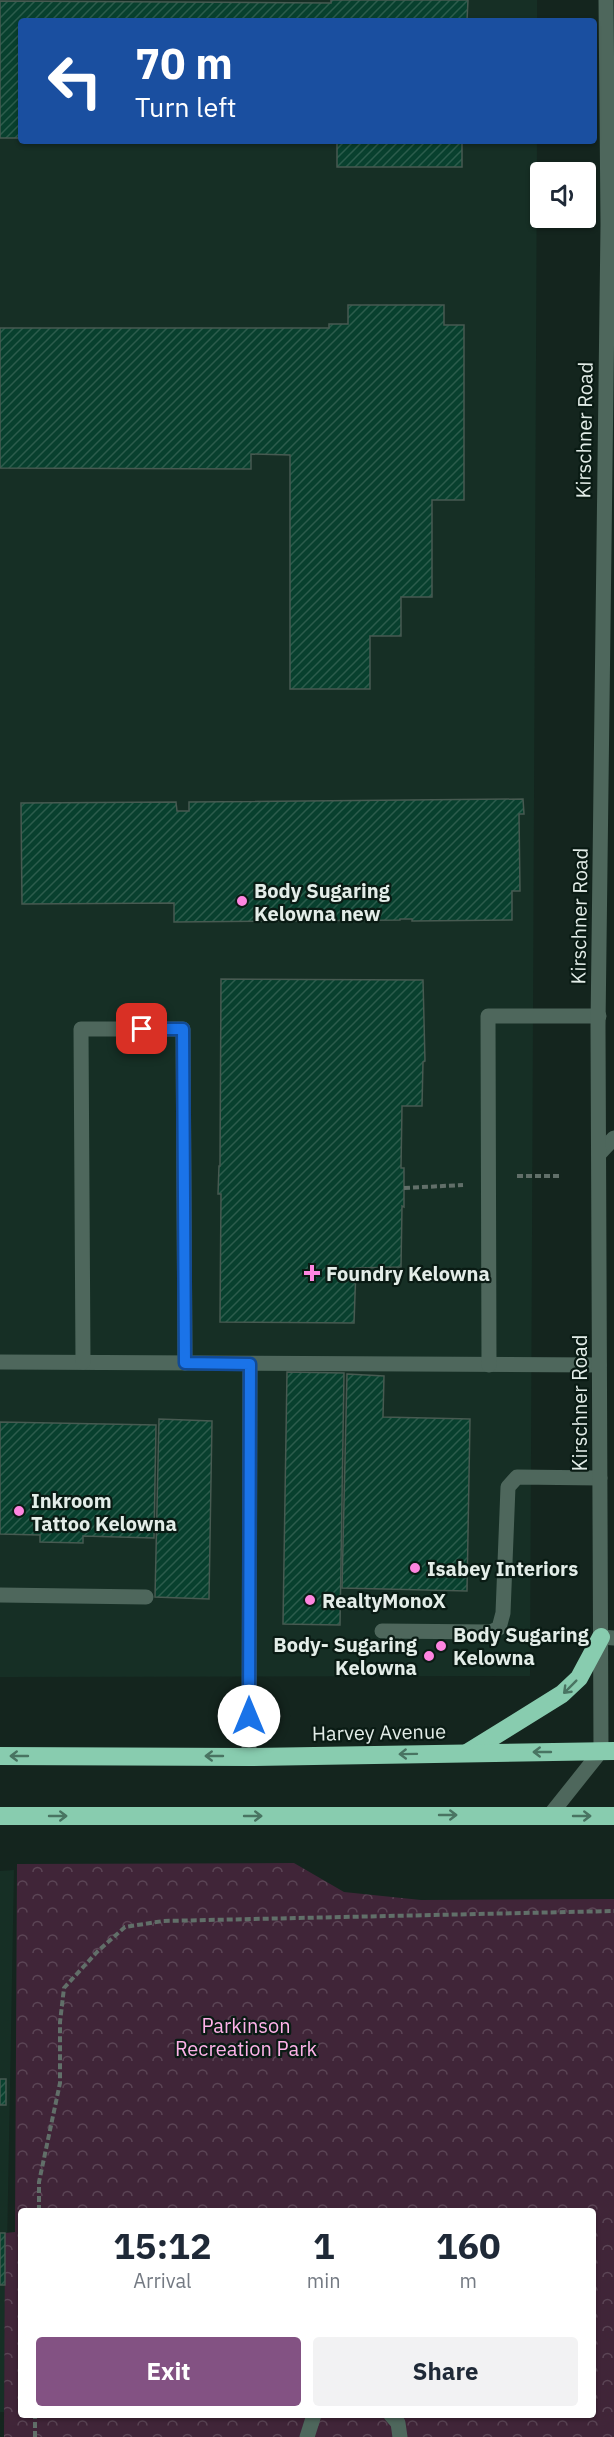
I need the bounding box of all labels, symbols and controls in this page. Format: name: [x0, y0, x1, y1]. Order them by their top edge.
text: 70 m: [135, 36, 233, 91]
icon: left: [36, 42, 114, 120]
text: Turn left: [135, 89, 236, 124]
map controls: [530, 162, 596, 228]
button: sound: [530, 162, 596, 228]
street label: Kirschner Road: [569, 361, 599, 499]
street label: Kirschner Road: [564, 847, 594, 985]
place label: Body Sugaring Kelowna new: [254, 877, 391, 927]
marker: Body Sugaring Kelowna new: [235, 894, 249, 908]
pin: [116, 1003, 167, 1054]
icon: arrive: [125, 1012, 158, 1045]
place label: Foundry Kelowna: [326, 1260, 490, 1287]
marker: Foundry Kelowna: [303, 1264, 321, 1282]
street label: Kirschner Road: [566, 1335, 593, 1471]
place label: Inkroom Tattoo Kelowna: [31, 1487, 177, 1537]
marker: Inkroom Tattoo Kelowna: [12, 1504, 26, 1518]
place label: Isabey Interiors: [427, 1555, 578, 1582]
marker: Isabey Interiors: [408, 1561, 422, 1575]
place label: RealtyMonoX: [322, 1587, 447, 1614]
marker: RealtyMonoX: [303, 1593, 317, 1607]
place label: Body Sugaring Kelowna: [453, 1621, 590, 1671]
place label: Body- Sugaring Kelowna: [273, 1631, 418, 1681]
marker: Body Sugaring Kelowna: [434, 1639, 448, 1653]
marker: Body- Sugaring Kelowna: [422, 1649, 436, 1663]
one-way arrow: [562, 1679, 577, 1694]
position arrow: [217, 1684, 281, 1748]
street label: Harvey Avenue: [312, 1717, 446, 1747]
one-way arrow: [533, 1746, 553, 1758]
one-way arrow: [399, 1748, 419, 1759]
one-way arrow: [9, 1750, 29, 1762]
one-way arrow: [204, 1751, 224, 1762]
one-way arrow: [438, 1809, 458, 1821]
one-way arrow: [48, 1810, 68, 1822]
one-way arrow: [243, 1810, 263, 1822]
one-way arrow: [572, 1810, 592, 1821]
park label: Parkinson Recreation Park: [175, 2012, 318, 2062]
text: 15:12: [113, 2222, 212, 2269]
text: 1: [313, 2222, 335, 2269]
text: 160: [436, 2222, 501, 2269]
text: Arrival: [133, 2267, 192, 2294]
text: min: [307, 2267, 341, 2294]
text: m: [460, 2267, 477, 2294]
button: Exit: [36, 2337, 301, 2406]
button: Share: [313, 2337, 578, 2406]

